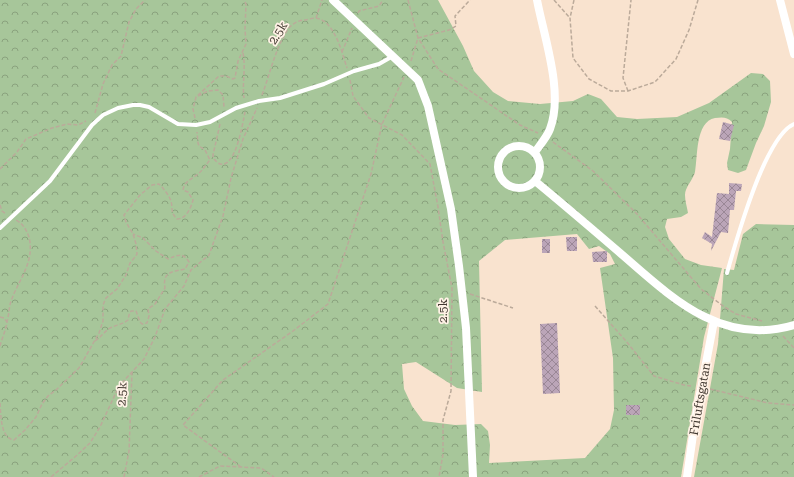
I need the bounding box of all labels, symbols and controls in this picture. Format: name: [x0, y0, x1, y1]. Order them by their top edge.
street label: 2.5k: [266, 19, 291, 47]
street label: 2.5k: [436, 299, 450, 323]
street label: Friluftsgatan: [687, 361, 713, 437]
street label: 2.5k: [115, 381, 129, 406]

